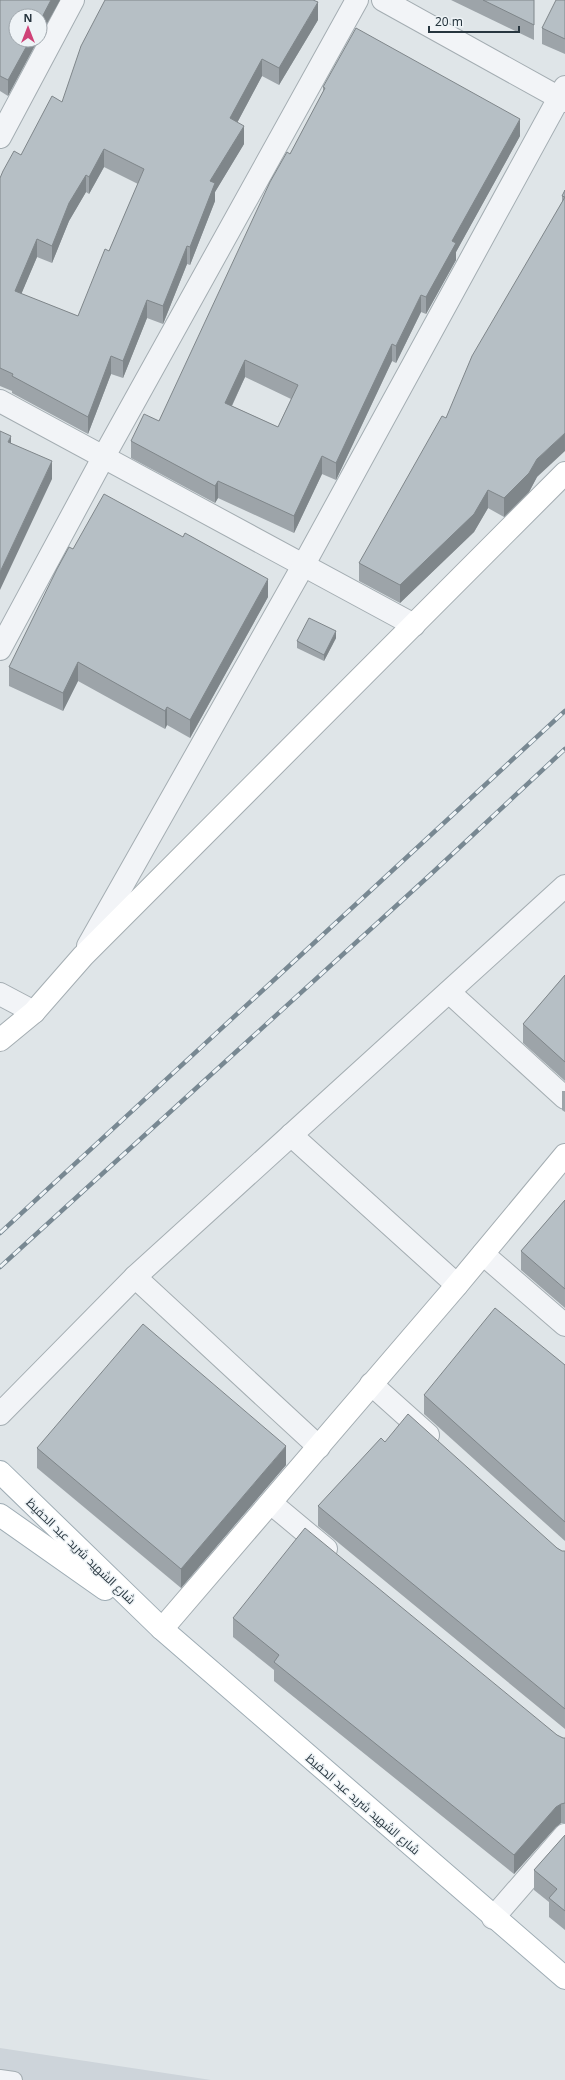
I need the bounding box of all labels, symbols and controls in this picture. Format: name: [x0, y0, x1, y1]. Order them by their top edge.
north arrow: [8, 8, 48, 48]
scale bar: [429, 8, 519, 34]
text: N: [24, 10, 32, 25]
text: 20 m: [435, 13, 463, 30]
street label: شارع الشهيد شريد عبد الحفيظ: [23, 1494, 139, 1608]
street label: شارع الشهيد شريد عبد الحفيظ: [302, 1750, 424, 1858]

